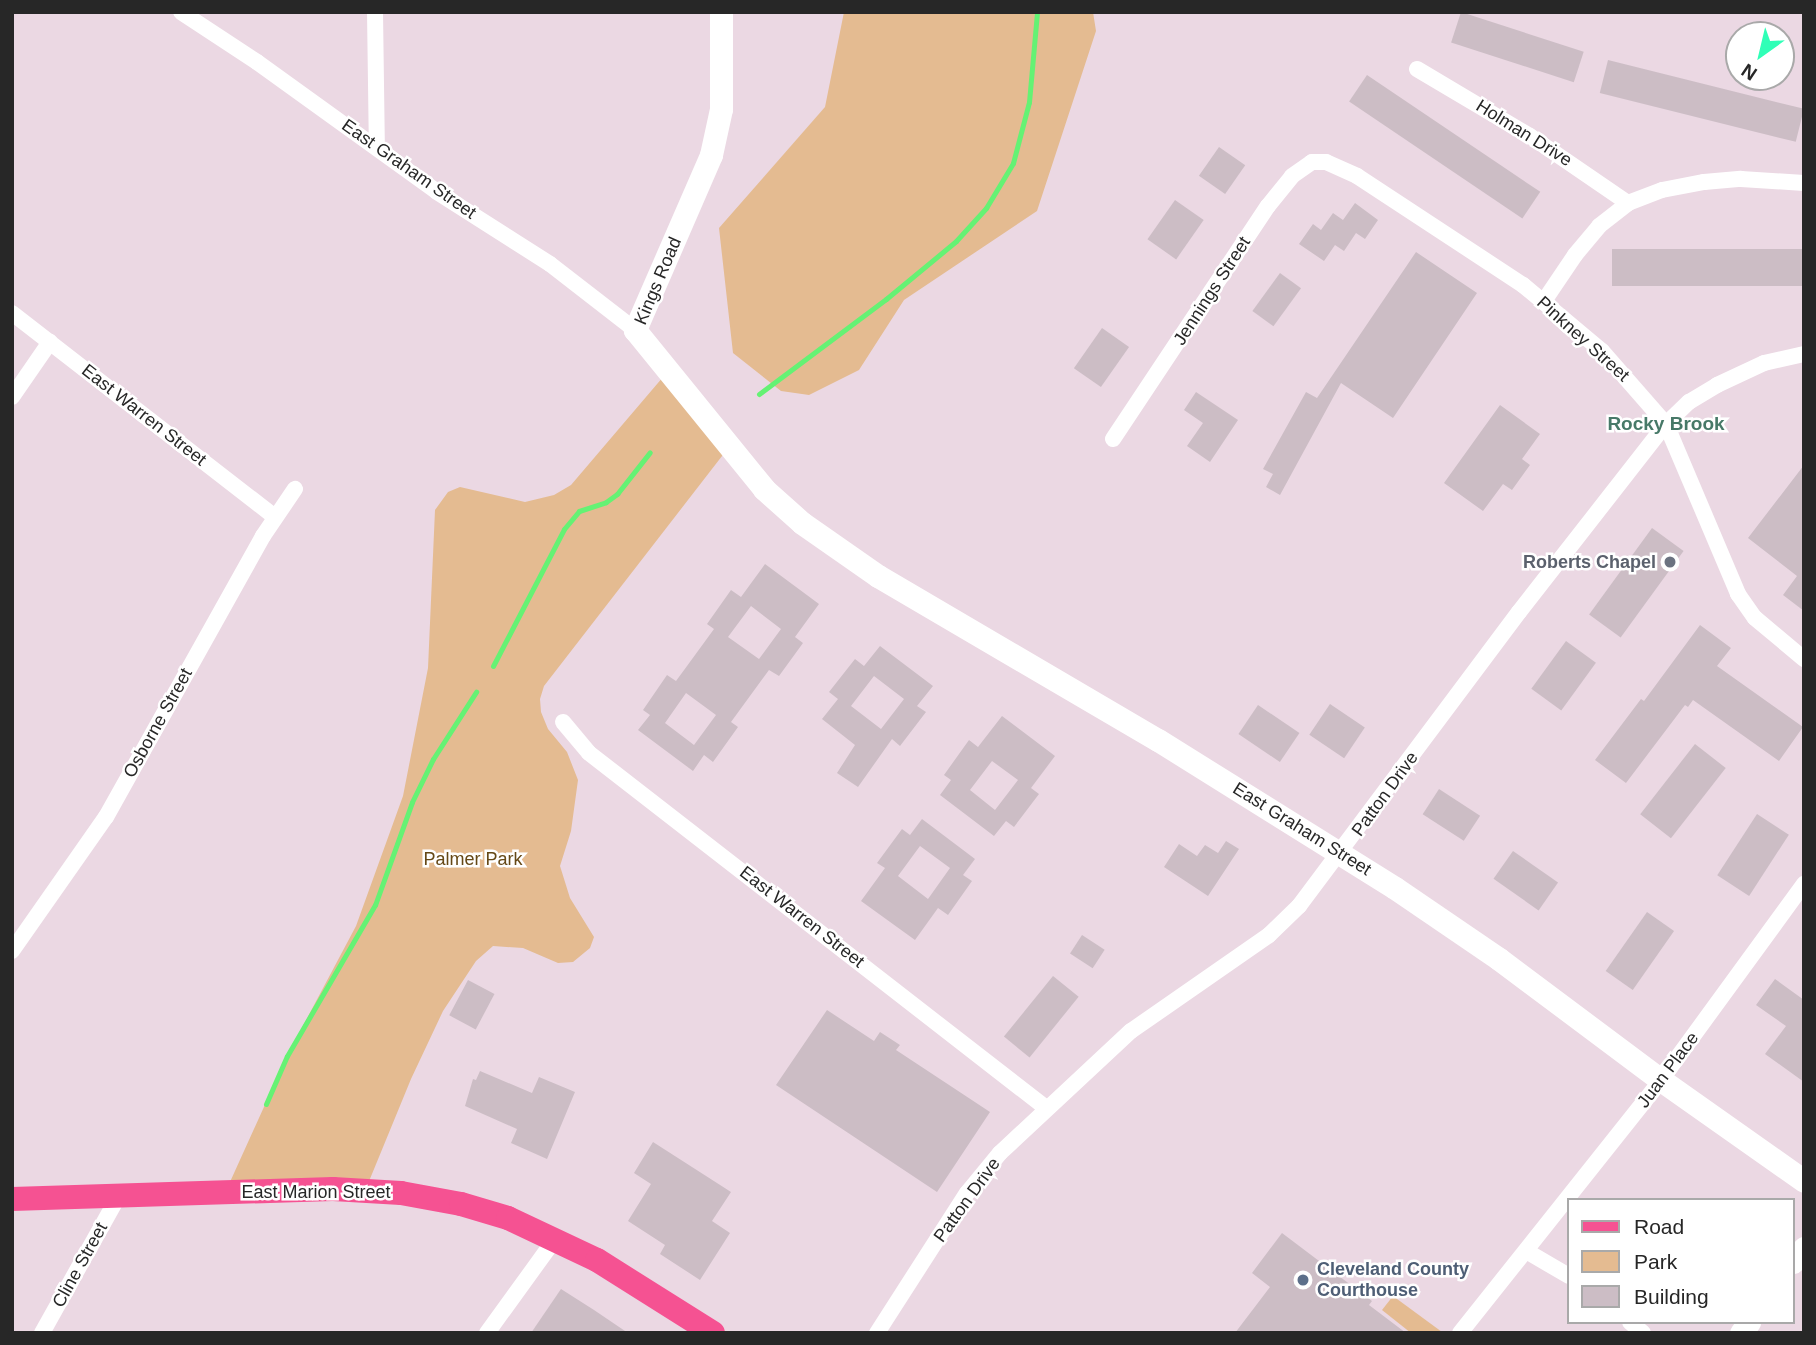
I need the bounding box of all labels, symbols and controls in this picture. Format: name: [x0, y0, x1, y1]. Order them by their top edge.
north arrow: [1725, 21, 1795, 91]
text: N: [1738, 60, 1761, 85]
street label: Holman Drive: [1472, 95, 1576, 171]
street label: East Graham Street: [338, 115, 480, 223]
street label: Jennings Street: [1169, 233, 1255, 349]
street label: Kings Road: [630, 234, 686, 328]
street label: Pinkney Street: [1532, 292, 1634, 386]
street label: East Warren Street: [77, 360, 211, 470]
district label: Rocky Brook: [1607, 413, 1725, 435]
place label: Roberts Chapel: [1523, 551, 1656, 573]
marker: Roberts Chapel: [1662, 554, 1678, 570]
street label: Osborne Street: [119, 664, 197, 782]
street label: Patton Drive: [1347, 748, 1423, 840]
street label: East Graham Street: [1229, 778, 1375, 880]
park label: Palmer Park: [423, 848, 523, 870]
street label: East Warren Street: [735, 862, 869, 972]
street label: Juan Place: [1633, 1028, 1703, 1112]
street label: Patton Drive: [929, 1154, 1005, 1246]
street label: East Marion Street: [241, 1181, 391, 1203]
legend: [1568, 1198, 1795, 1324]
text: Road: [1634, 1215, 1684, 1238]
street label: Cline Street: [48, 1219, 112, 1311]
text: Park: [1634, 1250, 1677, 1273]
place label: Cleveland County Courthouse: [1317, 1259, 1469, 1302]
marker: Cleveland County Courthouse: [1295, 1272, 1311, 1288]
text: Building: [1634, 1285, 1709, 1308]

